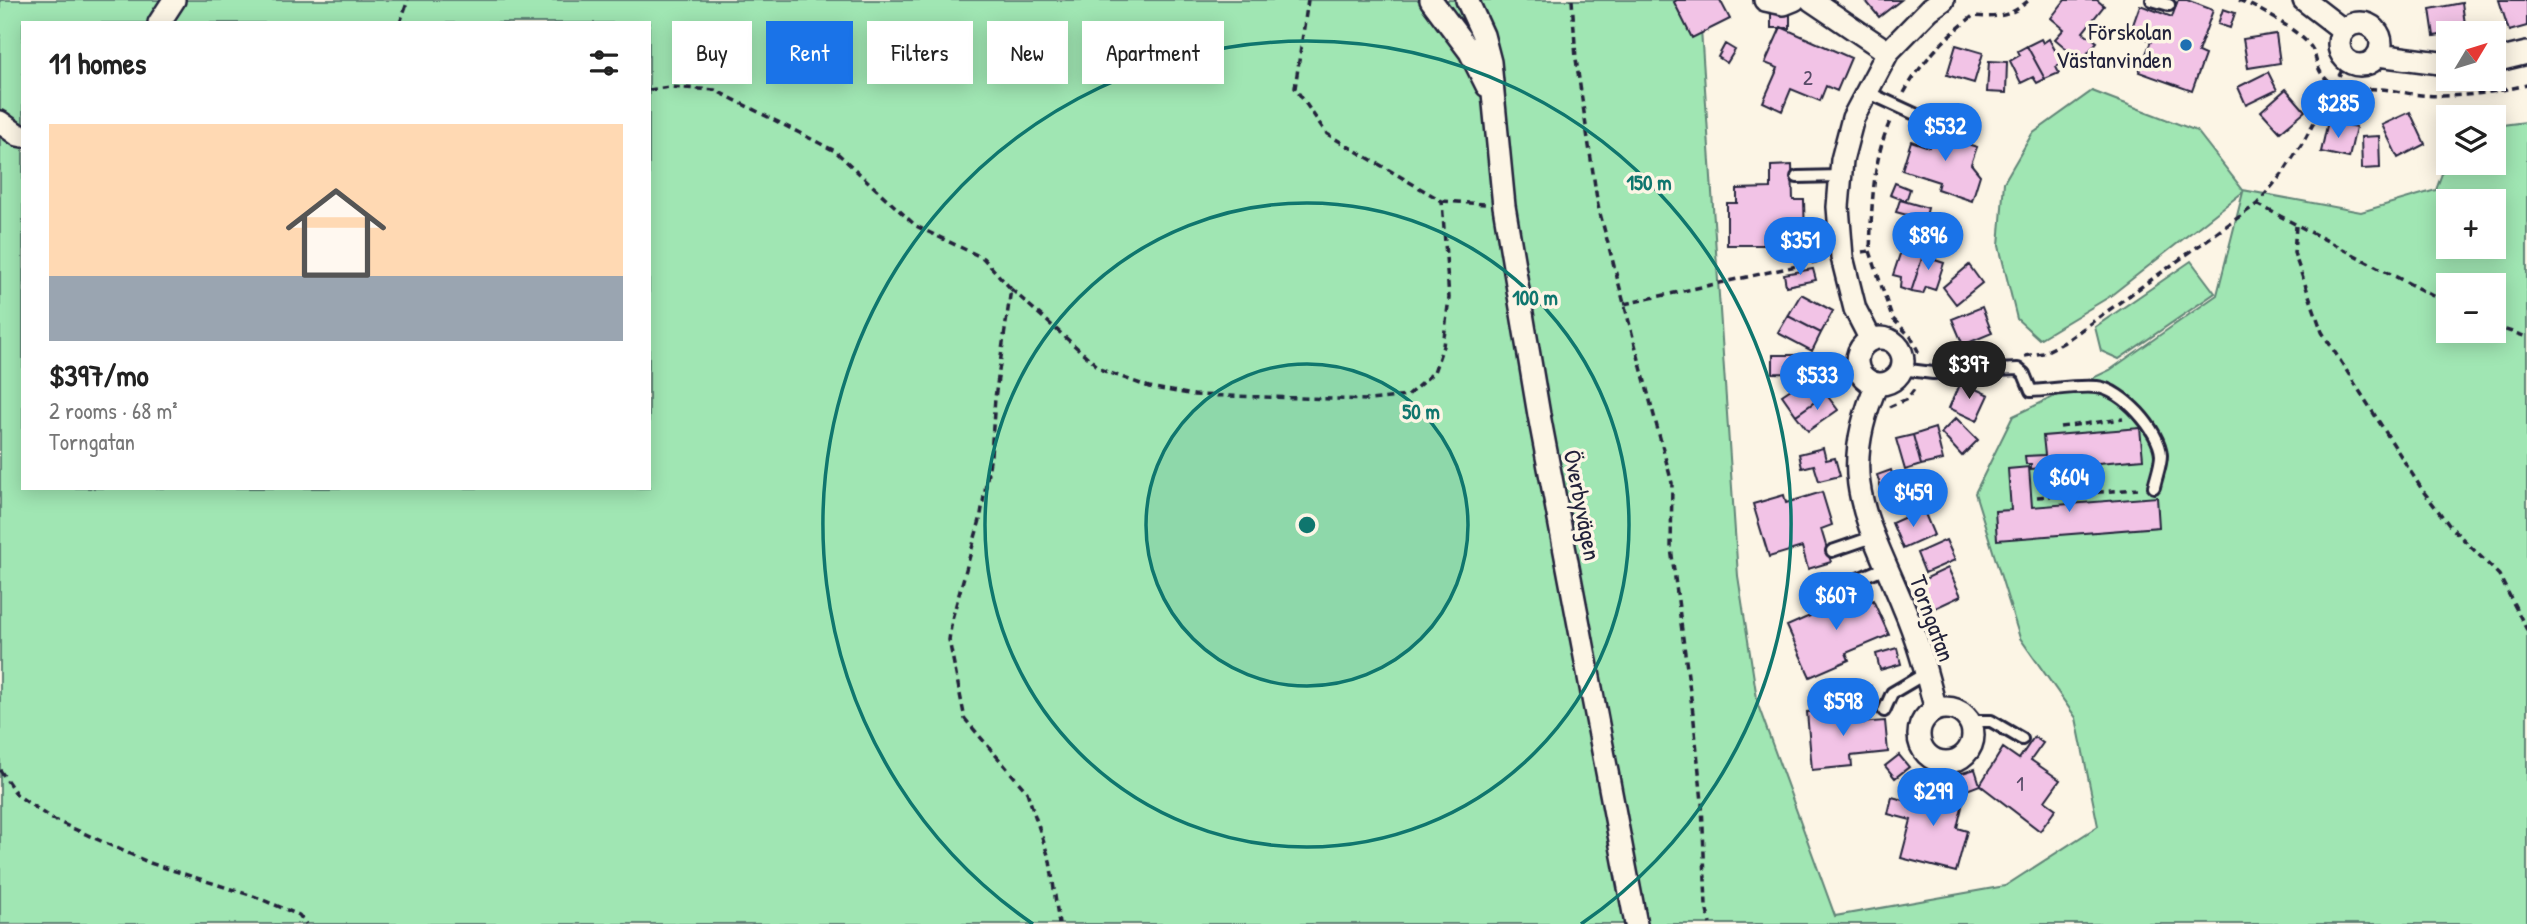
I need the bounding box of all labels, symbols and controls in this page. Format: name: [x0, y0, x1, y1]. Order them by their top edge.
place label: Förskolan Västanvinden: [2056, 15, 2172, 75]
chip: Buy: [672, 21, 752, 84]
chip: Rent: [766, 21, 853, 84]
chip: Filters: [867, 21, 973, 84]
chip: New: [987, 21, 1068, 84]
chip: Apartment: [1082, 21, 1224, 84]
north arrow: [2436, 21, 2506, 91]
map controls: [2436, 21, 2506, 343]
marker: Förskolan Västanvinden: [2178, 37, 2194, 53]
text: 11 homes: [49, 43, 146, 83]
icon: filters: [585, 44, 623, 82]
house number: 2: [1803, 63, 1813, 92]
pin: $285: [2297, 80, 2379, 140]
text: $285: [2317, 87, 2359, 118]
pin: $532: [1904, 104, 1986, 163]
button: layers: [2436, 105, 2506, 175]
text: $532: [1924, 110, 1966, 141]
text: 150 m: [1626, 168, 1672, 197]
icon: home: [273, 170, 399, 296]
button: +: [2436, 189, 2506, 259]
pin: $896: [1887, 212, 1969, 272]
pin: $351: [1759, 218, 1841, 277]
text: $896: [1908, 219, 1948, 250]
text: $351: [1780, 224, 1820, 255]
button: −: [2436, 273, 2506, 343]
text: 100 m: [1512, 283, 1558, 312]
pin: $397: [1928, 342, 2010, 401]
text: $397: [1948, 348, 1990, 379]
pin: $533: [1776, 352, 1858, 412]
text: $397/mo: [49, 355, 149, 395]
text: $533: [1796, 359, 1838, 390]
text: 2 rooms · 68 m²: [49, 395, 177, 426]
text: 50 m: [1402, 397, 1440, 426]
text: Torngatan: [49, 426, 135, 457]
street label: Överbyvägen: [1557, 447, 1609, 563]
pin: $604: [2028, 454, 2110, 514]
text: $604: [2049, 461, 2089, 492]
pin: $459: [1872, 470, 1954, 529]
text: $459: [1894, 476, 1932, 507]
centre of rings: [1295, 513, 1319, 537]
street label: Torngatan: [1903, 570, 1963, 666]
pin: $607: [1795, 572, 1877, 632]
text: $607: [1815, 579, 1857, 610]
pin: $598: [1802, 678, 1884, 738]
text: $598: [1823, 685, 1863, 716]
pin: $299: [1892, 768, 1974, 828]
house number: 1: [2016, 769, 2024, 798]
text: $299: [1913, 775, 1953, 806]

